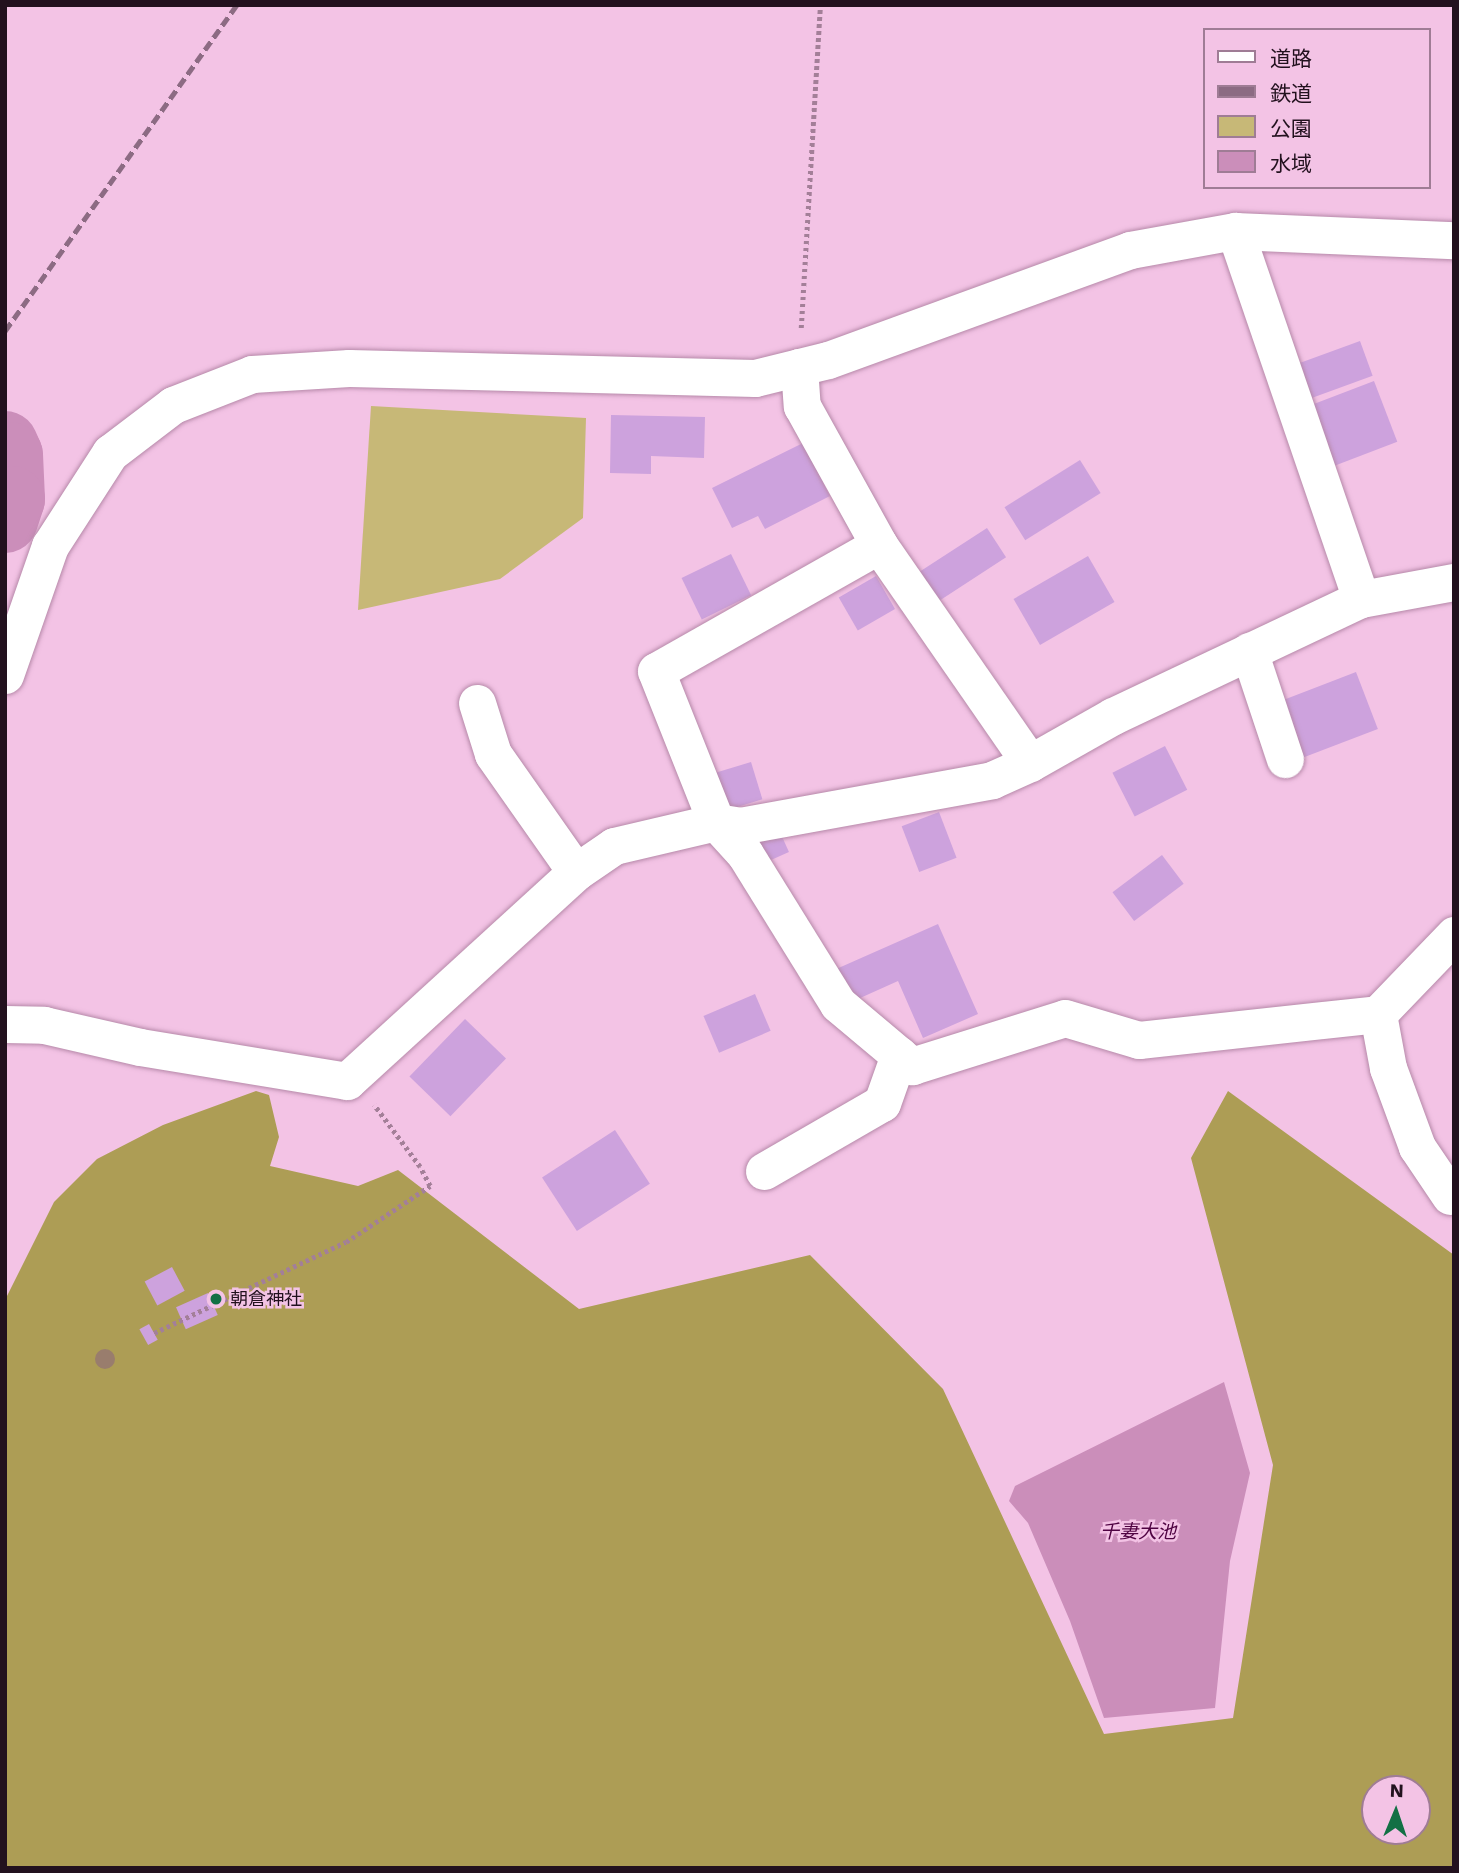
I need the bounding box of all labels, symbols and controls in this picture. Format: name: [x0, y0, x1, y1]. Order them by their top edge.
legend: [1204, 28, 1431, 189]
text: 道路: [1270, 46, 1312, 71]
text: 鉄道: [1270, 81, 1312, 106]
text: 公園: [1270, 116, 1312, 141]
text: 水域: [1270, 151, 1312, 176]
place label: 朝倉神社: [230, 1288, 302, 1310]
marker: 朝倉神社: [208, 1291, 224, 1307]
water label: 千妻大池: [1100, 1521, 1176, 1543]
north arrow: [1361, 1775, 1431, 1845]
text: N: [1389, 1779, 1404, 1802]

